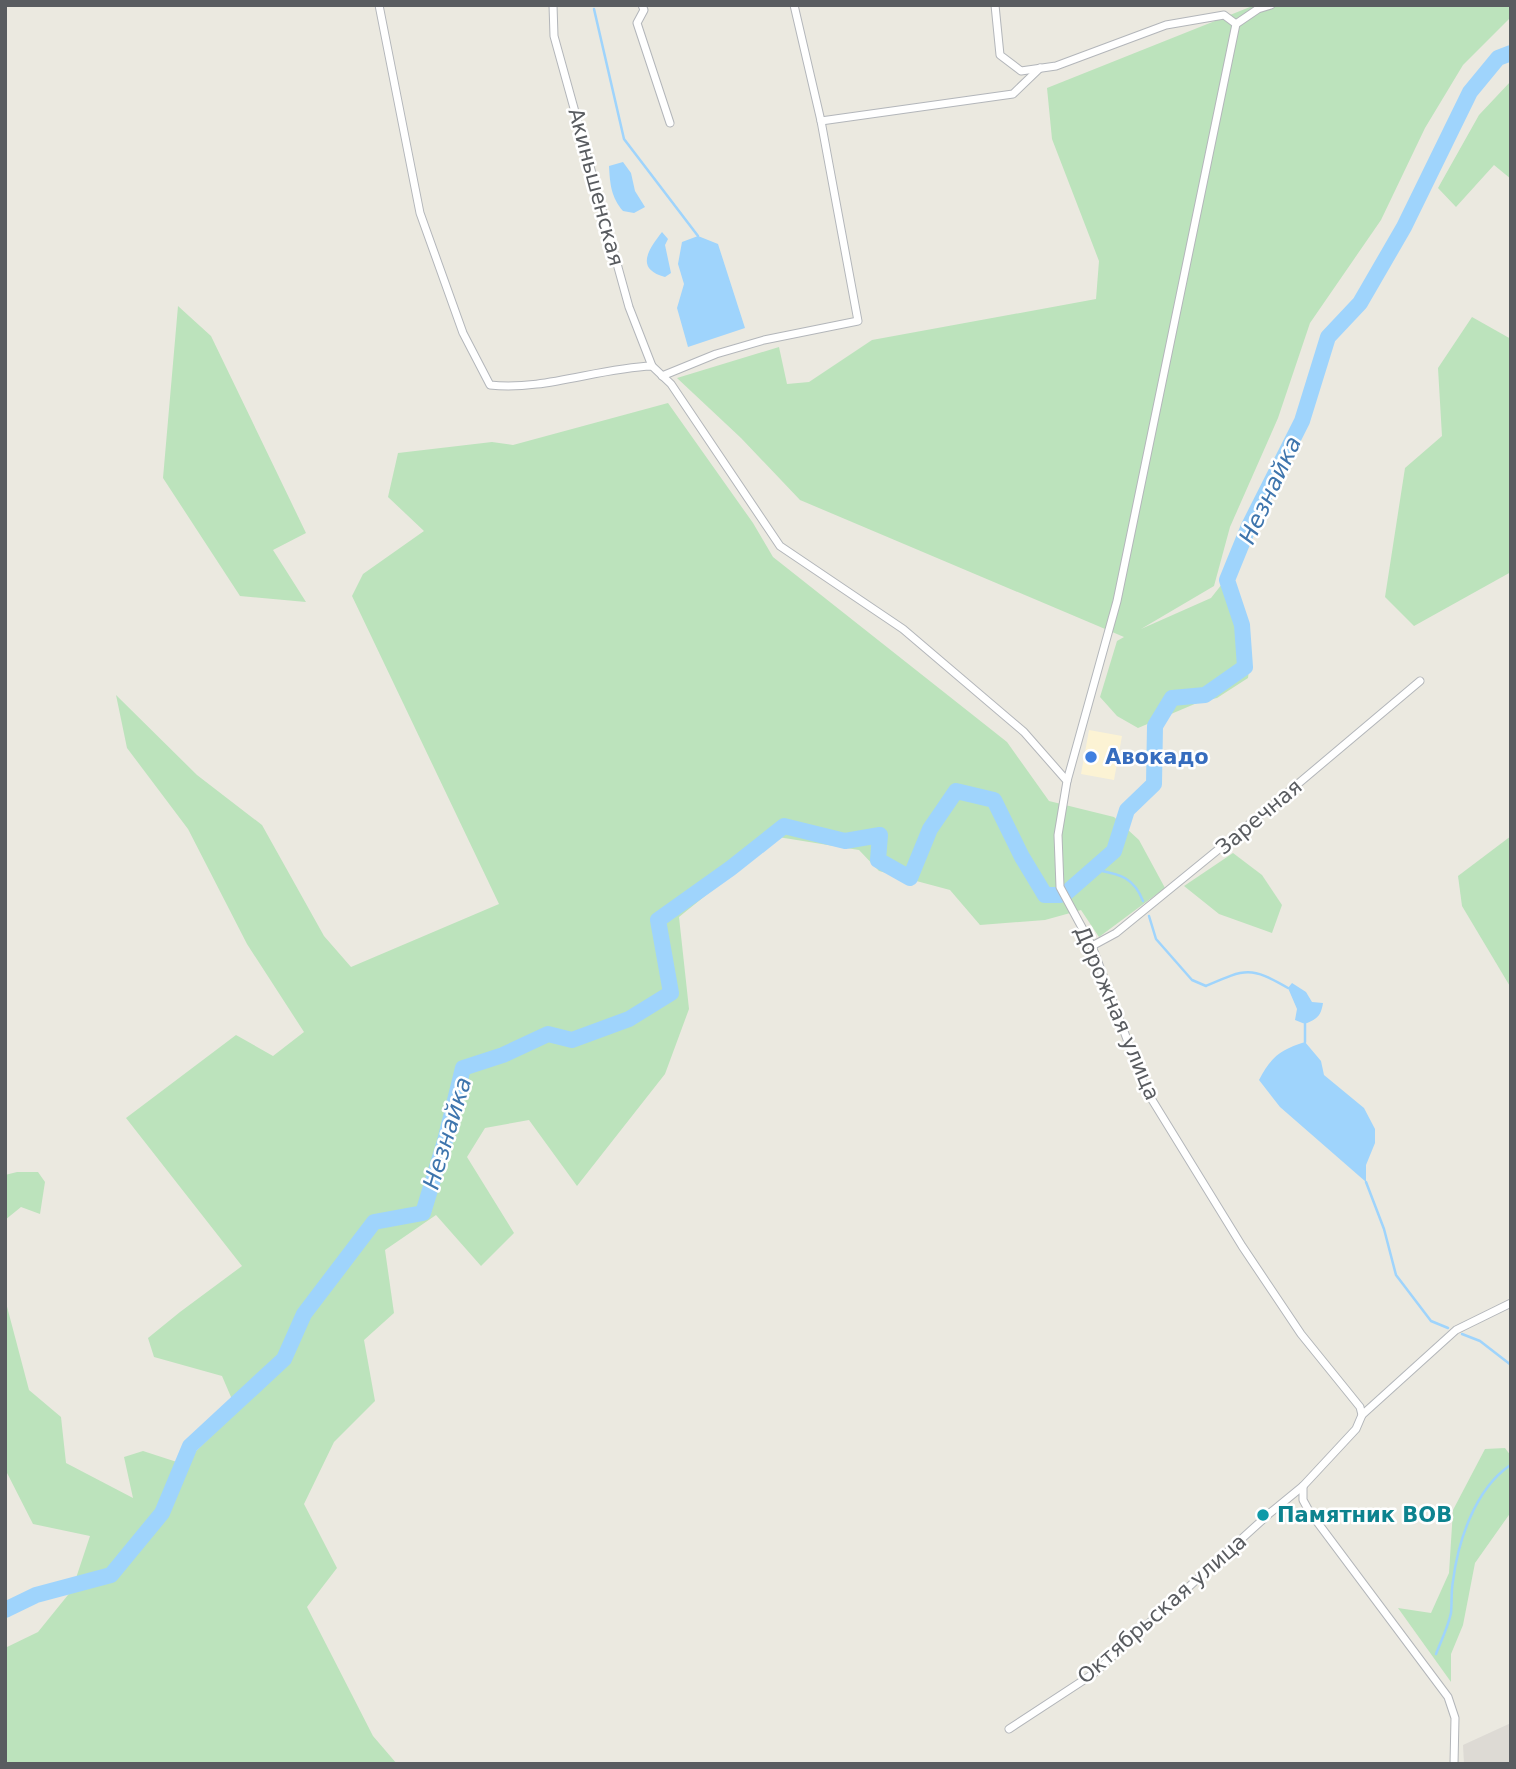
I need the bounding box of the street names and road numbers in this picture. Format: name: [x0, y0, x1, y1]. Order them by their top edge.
street label: Акиньшенская: [563, 105, 629, 269]
street label: Заречная: [1211, 774, 1307, 860]
street label: Дорожная улица: [1069, 922, 1165, 1104]
street label: Октябрьская улица: [1073, 1529, 1251, 1689]

